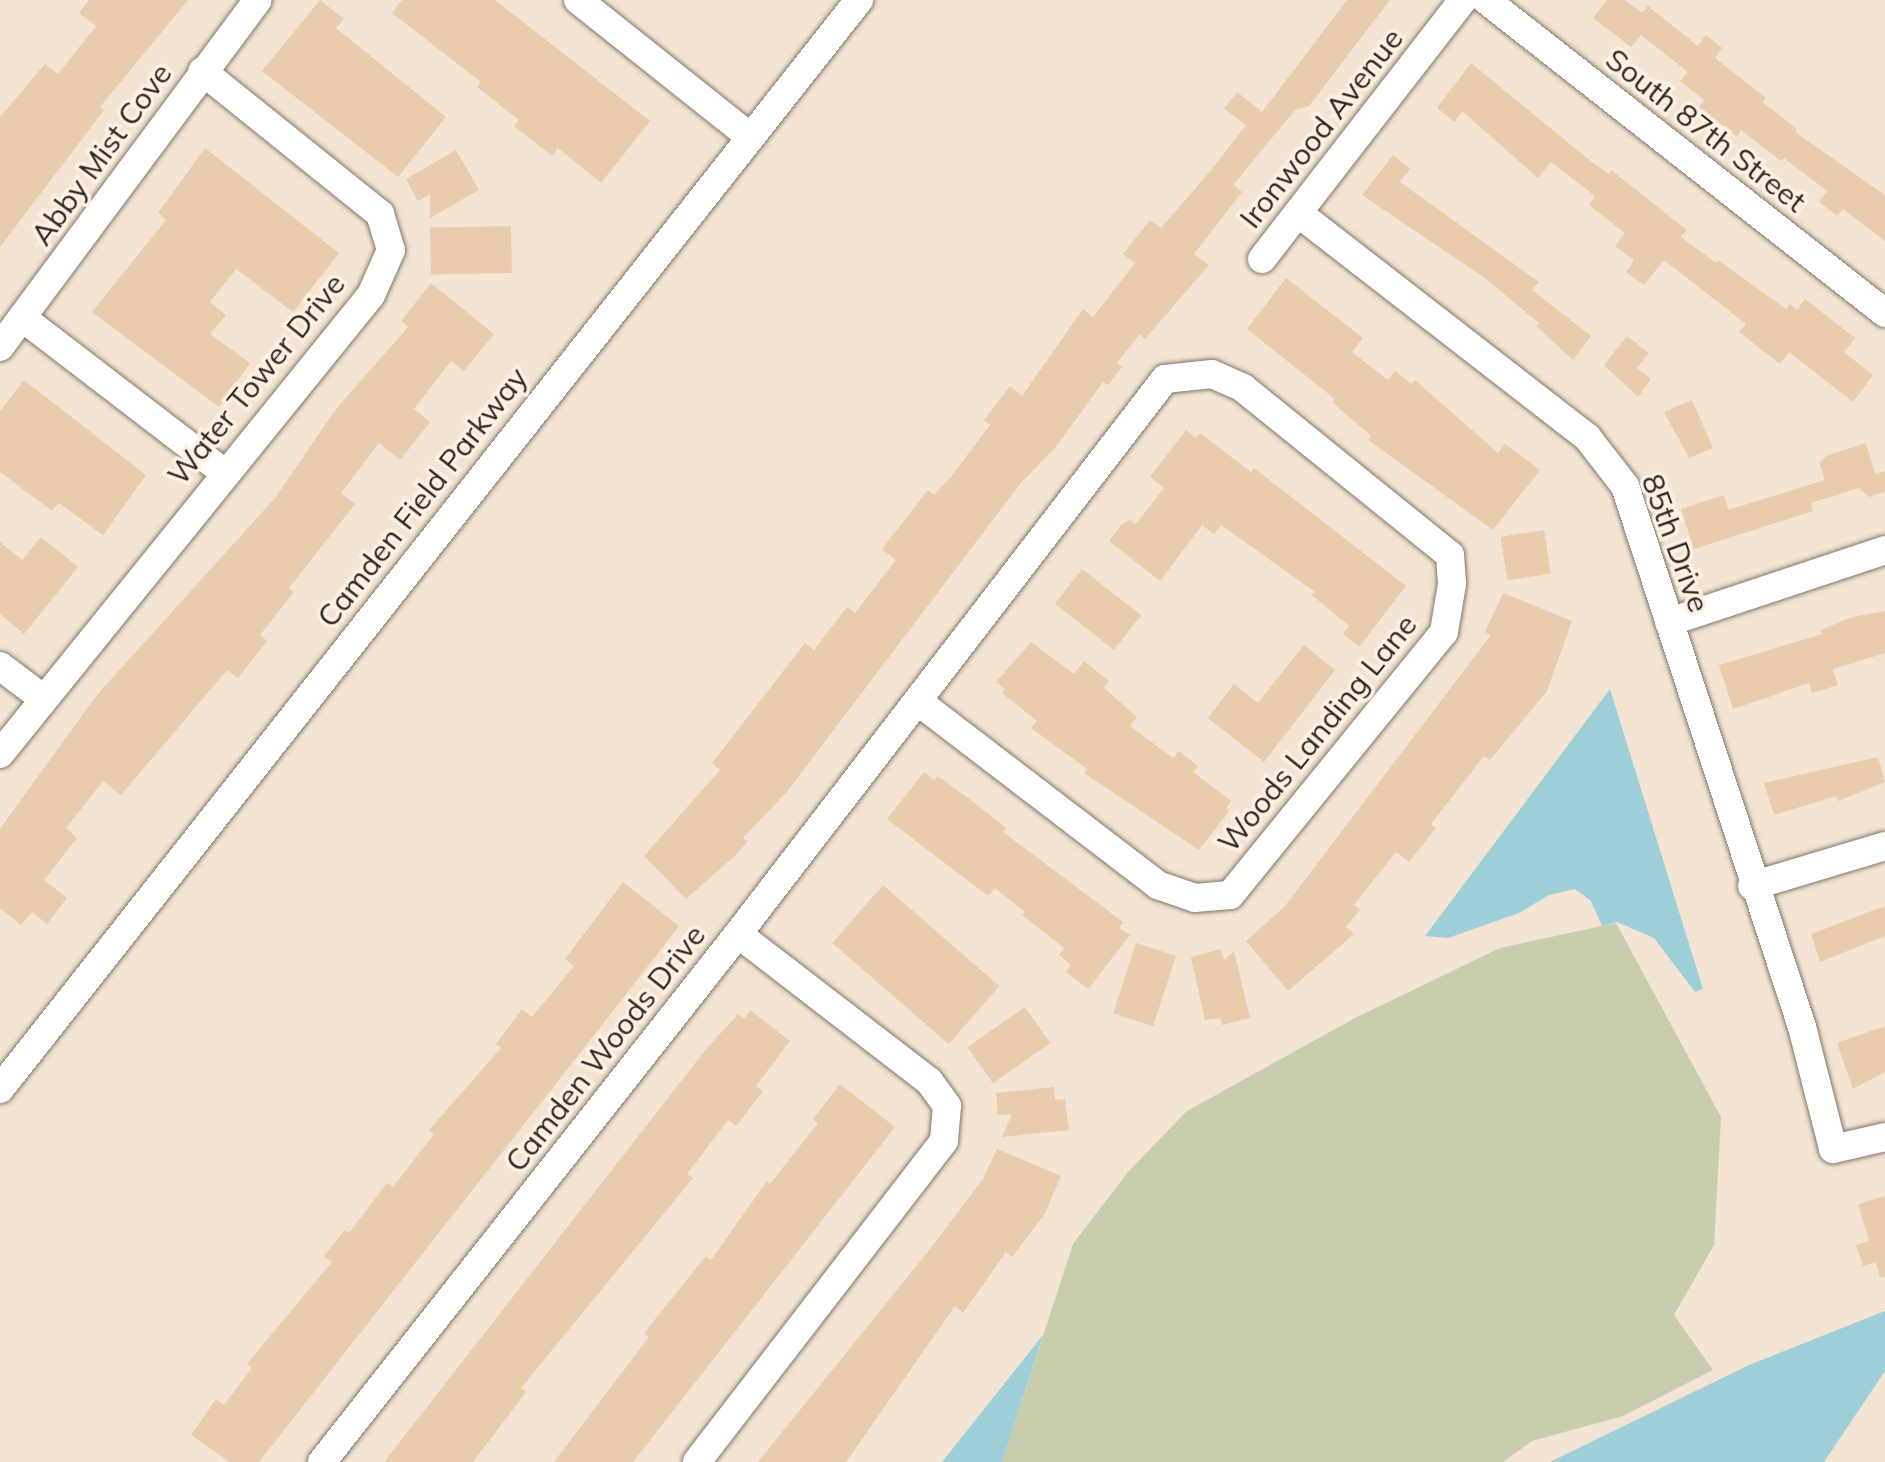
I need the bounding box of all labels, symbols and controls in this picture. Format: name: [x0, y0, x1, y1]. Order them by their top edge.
street label: Ironwood Avenue: [1232, 21, 1410, 235]
street label: South 87th Street: [1599, 41, 1813, 219]
street label: Abby Mist Cove: [23, 56, 179, 252]
street label: Water Tower Drive: [160, 266, 352, 492]
street label: Camden Field Parkway: [309, 360, 535, 634]
street label: 85th Drive: [1634, 469, 1718, 617]
street label: Woods Landing Lane: [1210, 607, 1424, 859]
street label: Camden Woods Drive: [498, 917, 712, 1179]

